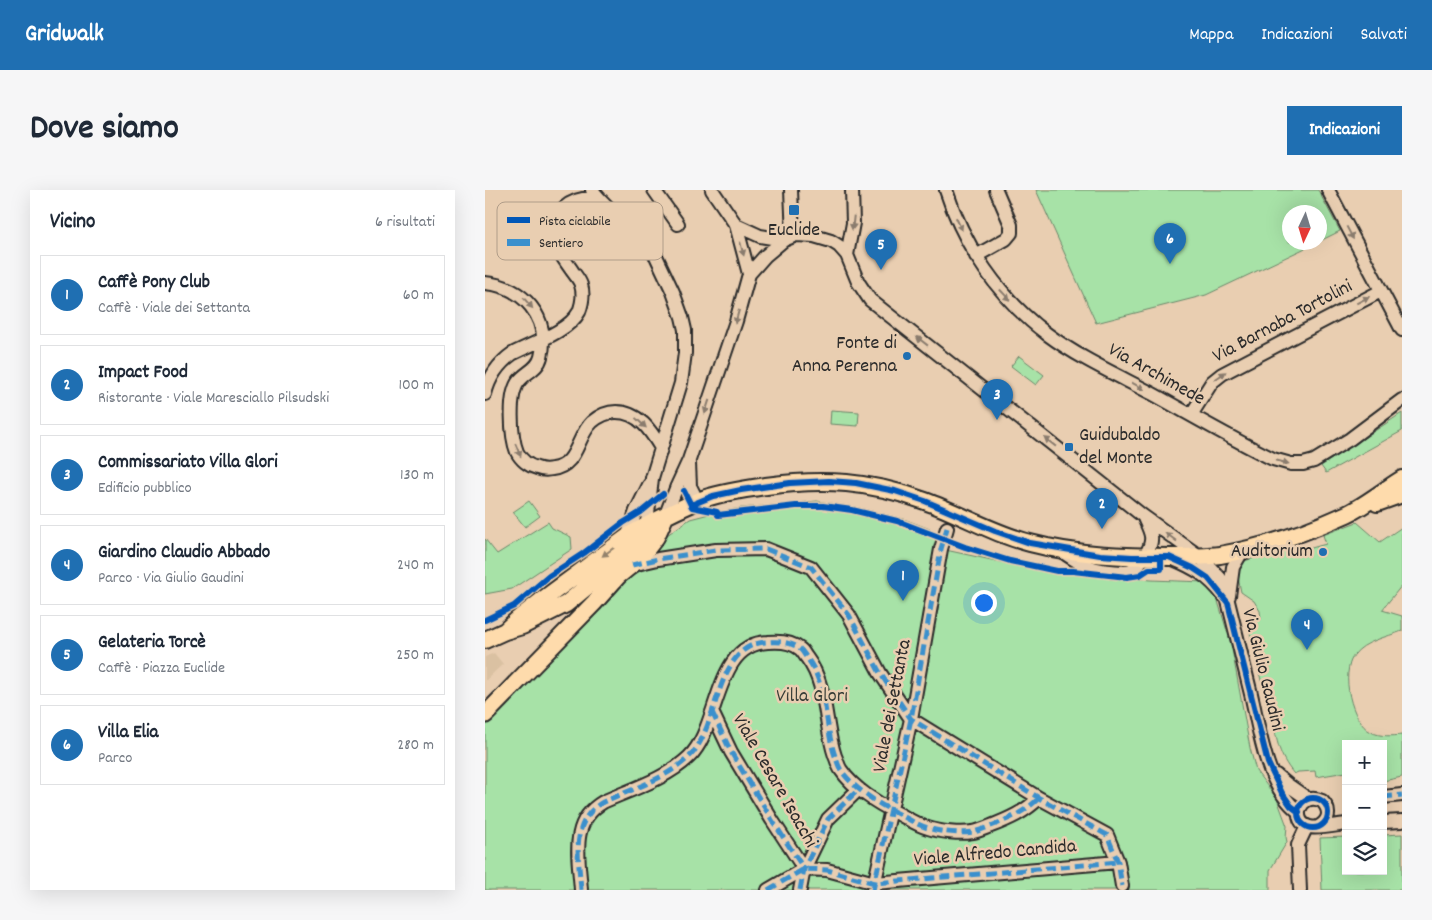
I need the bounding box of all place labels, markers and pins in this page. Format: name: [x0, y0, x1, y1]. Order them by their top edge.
marker: Euclide: [787, 203, 801, 217]
place label: Euclide: [768, 217, 820, 245]
pin: 6: [1154, 223, 1186, 264]
pin: 5: [865, 229, 897, 270]
place label: Fonte di Anna Perenna: [792, 330, 898, 381]
marker: Fonte di Anna Perenna: [901, 350, 913, 362]
pin: 3: [981, 379, 1013, 420]
place label: Guidubaldo del Monte: [1079, 422, 1161, 473]
marker: Guidubaldo del Monte: [1063, 441, 1075, 453]
pin: 2: [1086, 488, 1118, 529]
place label: Auditorium: [1231, 538, 1313, 566]
marker: Auditorium: [1317, 546, 1329, 558]
pin: 1: [887, 560, 919, 601]
pin: 4: [1291, 609, 1323, 650]

